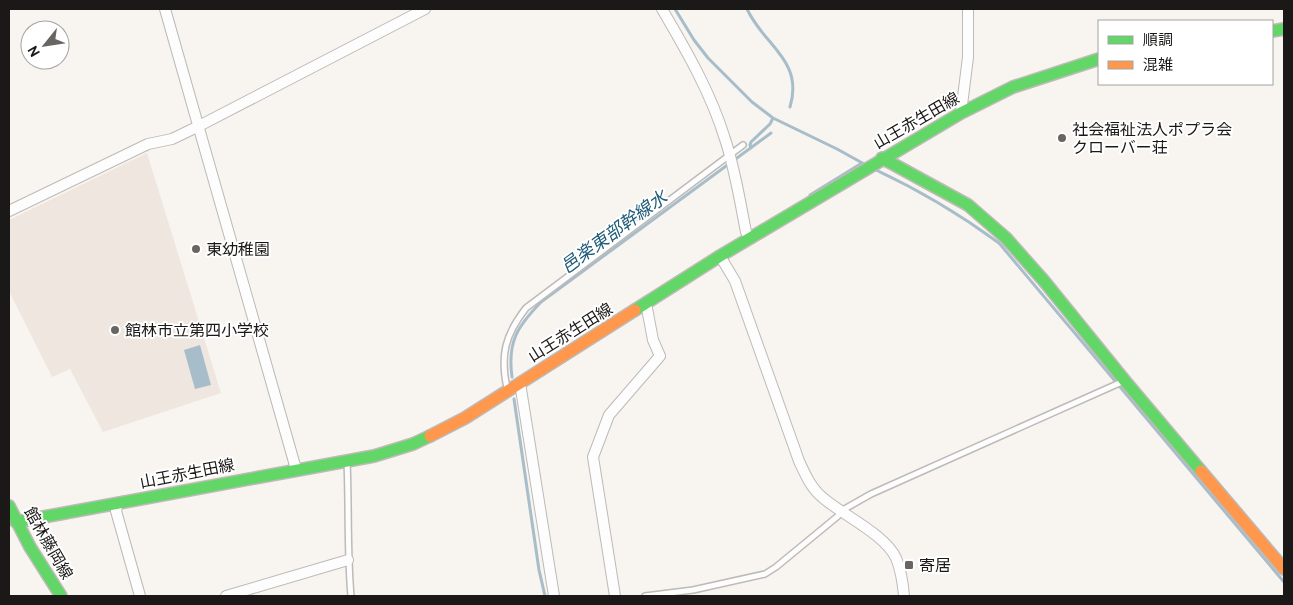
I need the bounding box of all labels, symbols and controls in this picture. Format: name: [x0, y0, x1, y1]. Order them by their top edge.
north arrow: [20, 20, 70, 70]
legend: [1098, 20, 1273, 85]
text: 順調: [1143, 32, 1173, 51]
text: N: [25, 42, 45, 59]
text: 混雑: [1143, 57, 1173, 76]
street label: 山王赤生田線: [870, 89, 964, 154]
place label: 社会福祉法人ポプラ会 クローバー荘: [1072, 121, 1232, 159]
marker: 社会福祉法人ポプラ会 クローバー荘: [1056, 132, 1068, 144]
water label: 邑楽東部幹線水: [557, 186, 674, 280]
place label: 東幼稚園: [206, 241, 270, 261]
marker: 東幼稚園: [190, 243, 202, 255]
street label: 山王赤生田線: [525, 300, 617, 368]
place label: 館林市立第四小学校: [125, 322, 269, 342]
marker: 館林市立第四小学校: [109, 324, 121, 336]
street label: 山王赤生田線: [138, 456, 236, 494]
street label: 館林藤岡線: [19, 504, 76, 584]
place label: 寄居: [919, 557, 951, 577]
marker: 寄居: [903, 559, 915, 571]

